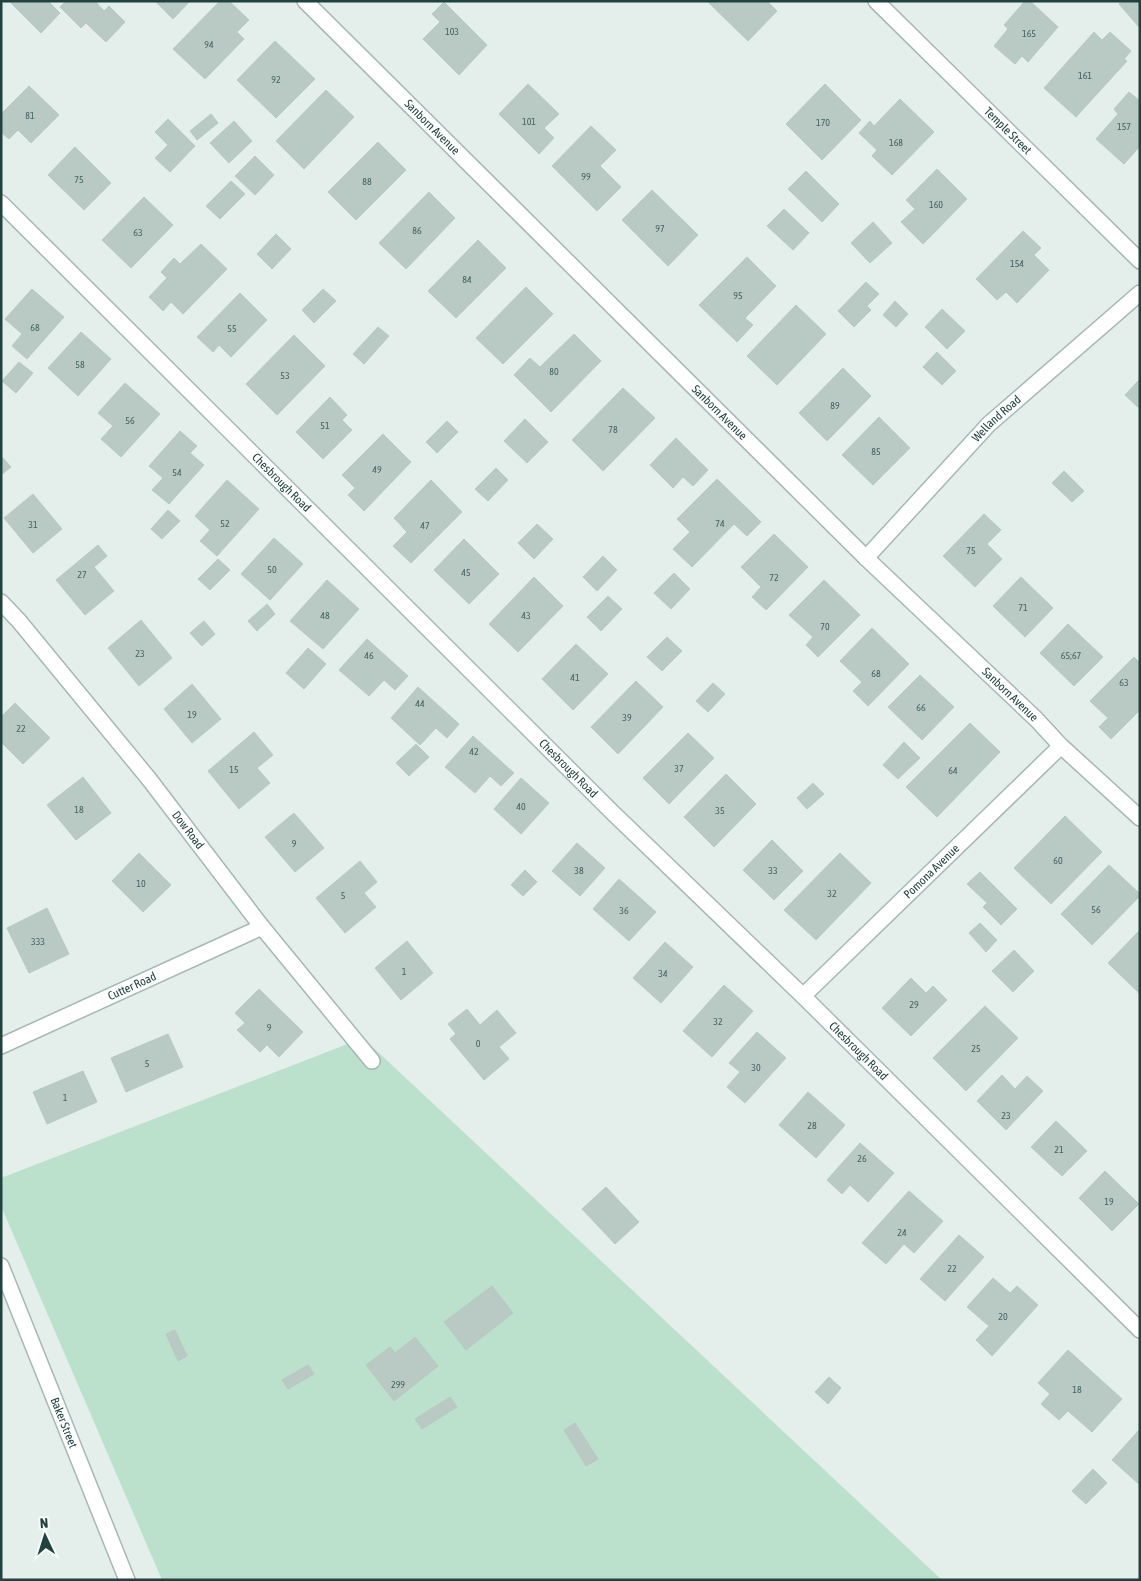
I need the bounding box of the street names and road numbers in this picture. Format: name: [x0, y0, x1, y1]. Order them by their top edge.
street label: Sanborn Avenue: [402, 97, 463, 157]
street label: Temple Street: [981, 104, 1035, 158]
street label: Sanborn Avenue: [689, 382, 750, 443]
street label: Welland Road: [969, 392, 1024, 445]
street label: Chesbrough Road: [249, 450, 314, 515]
street label: Sanborn Avenue: [979, 665, 1041, 724]
street label: Chesbrough Road: [536, 736, 601, 801]
street label: Dow Road: [169, 808, 207, 852]
street label: Pomona Avenue: [901, 841, 962, 902]
street label: Cutter Road: [106, 969, 158, 1003]
street label: Chesbrough Road: [826, 1019, 891, 1083]
street label: Baker Street: [48, 1395, 81, 1451]

